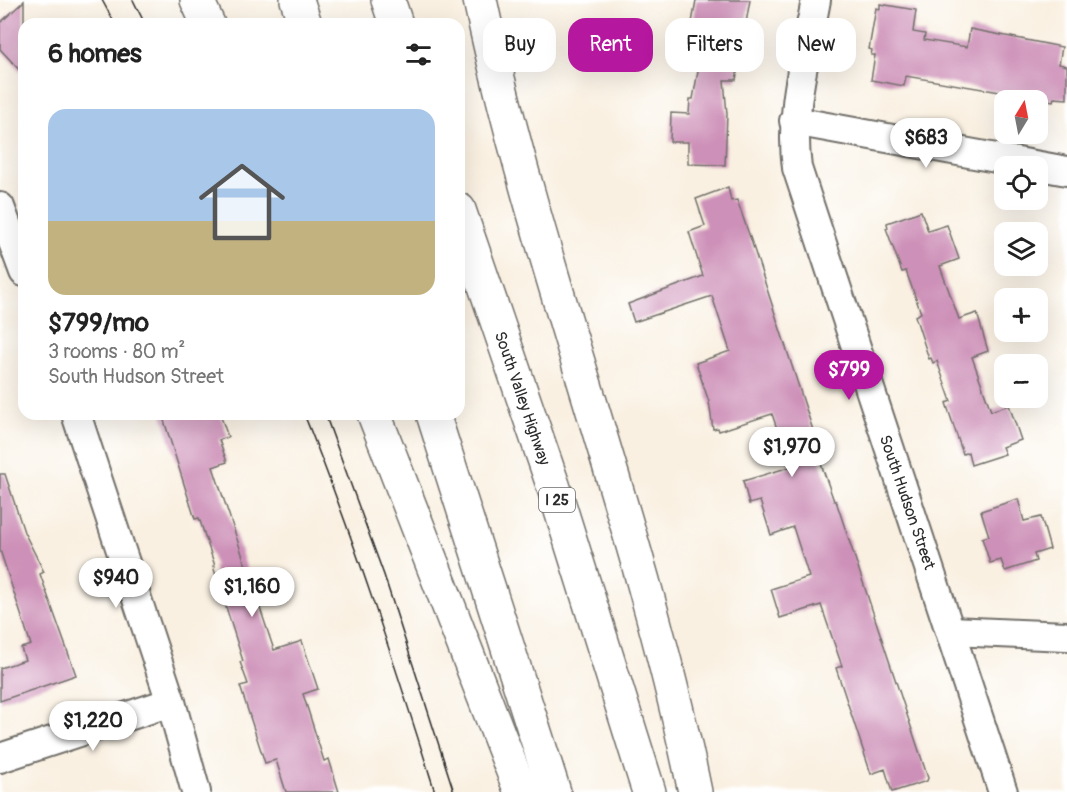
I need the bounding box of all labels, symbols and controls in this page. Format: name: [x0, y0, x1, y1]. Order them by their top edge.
chip: Buy: [483, 18, 556, 72]
chip: Rent: [568, 18, 653, 72]
chip: Filters: [665, 18, 764, 72]
chip: New: [776, 18, 856, 72]
text: 6 homes: [48, 38, 142, 70]
icon: filters: [402, 38, 435, 71]
north arrow: [994, 90, 1048, 144]
map controls: [994, 90, 1048, 408]
pin: $683: [890, 118, 962, 169]
text: $683: [904, 125, 948, 150]
icon: home: [188, 148, 296, 256]
button: locate: [994, 156, 1048, 210]
button: layers: [994, 222, 1048, 276]
button: +: [994, 288, 1048, 342]
text: $799/mo: [48, 307, 149, 339]
street label: South Valley Highway: [490, 329, 554, 468]
text: 3 rooms · 80 m²: [48, 339, 185, 364]
pin: $799: [813, 350, 885, 401]
button: −: [994, 354, 1048, 408]
text: $799: [828, 357, 870, 382]
text: South Hudson Street: [48, 364, 224, 389]
pin: $1,970: [743, 427, 841, 478]
street label: South Hudson Street: [875, 432, 940, 573]
text: $1,970: [763, 434, 821, 459]
road number: I 25: [539, 488, 575, 512]
pin: $940: [80, 558, 152, 609]
text: $940: [93, 565, 139, 590]
pin: $1,160: [203, 567, 301, 618]
text: $1,160: [224, 574, 280, 599]
pin: $1,220: [44, 701, 142, 752]
text: $1,220: [63, 708, 123, 733]

